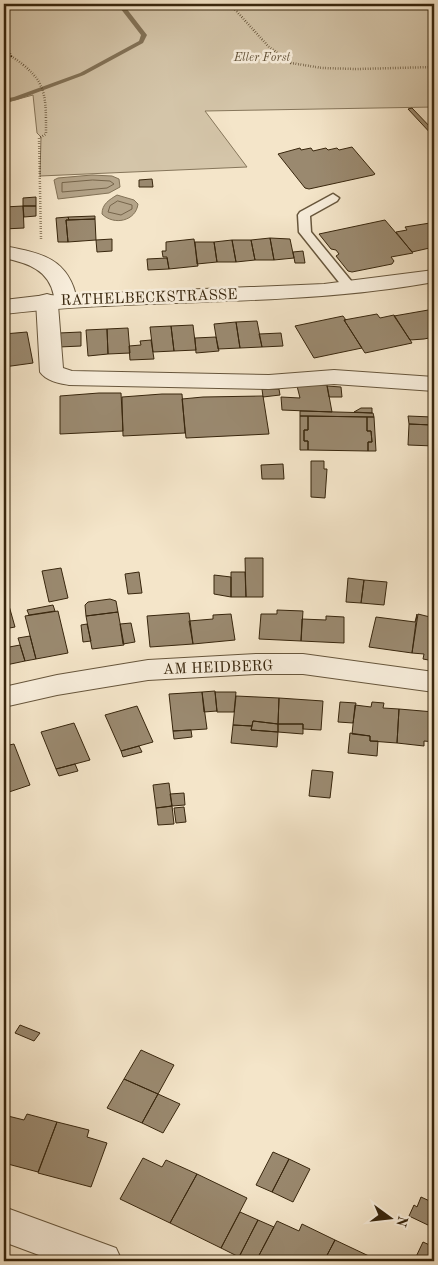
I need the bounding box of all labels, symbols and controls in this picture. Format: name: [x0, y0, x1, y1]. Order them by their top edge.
park label: Eller Forst: [233, 52, 290, 64]
street label: RATHELBECKSTRASSE: [60, 288, 238, 309]
street label: AM HEIDBERG: [163, 659, 274, 678]
north arrow: [366, 1192, 416, 1242]
text: N: [393, 1214, 410, 1228]

